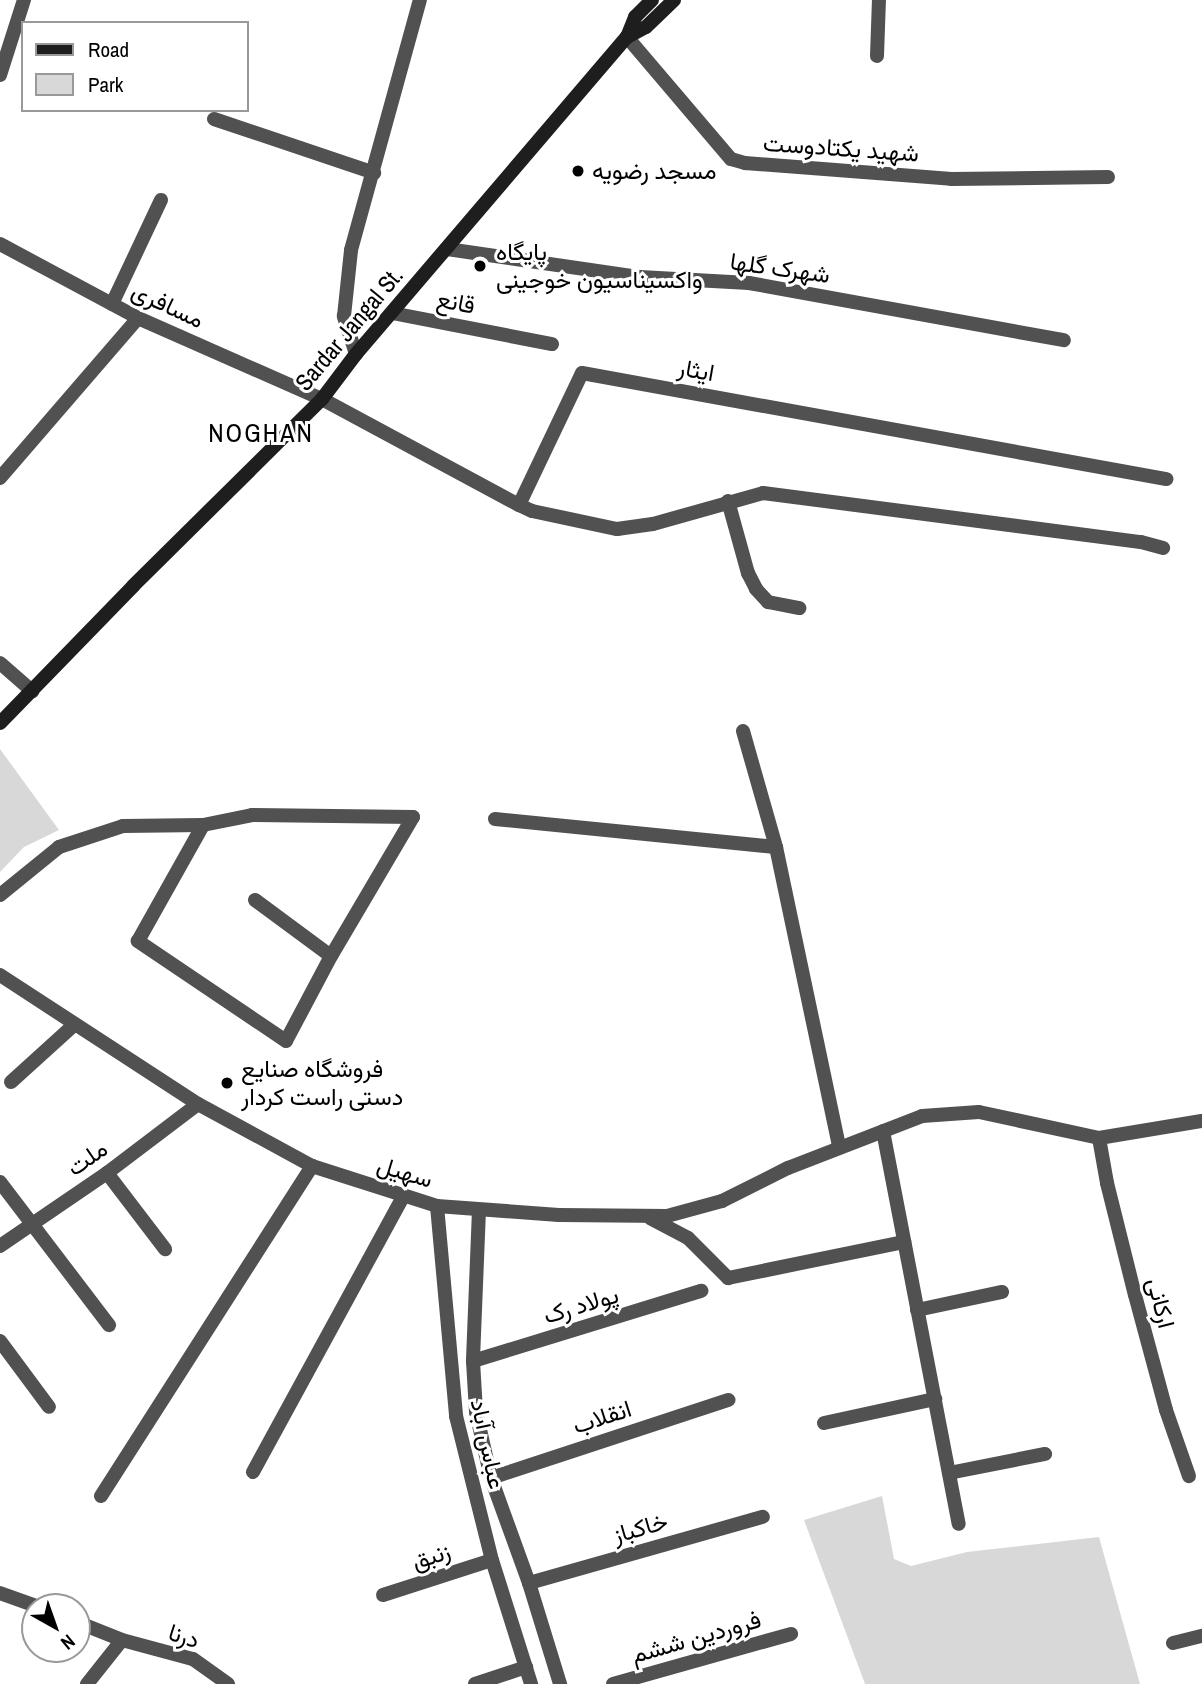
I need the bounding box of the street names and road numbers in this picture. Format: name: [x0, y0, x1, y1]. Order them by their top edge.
street label: شهید یکتادوست: [762, 128, 920, 168]
street label: شهرک گلها: [728, 247, 832, 289]
street label: Sardar Jangal St.: [289, 262, 409, 396]
street label: مسافری: [127, 276, 209, 334]
street label: قانع: [434, 284, 478, 320]
street label: ایثار: [675, 353, 717, 387]
street label: ملت: [61, 1134, 113, 1182]
street label: سهیل: [374, 1150, 436, 1194]
street label: ارکانی: [1141, 1275, 1181, 1331]
street label: پولاد رک: [540, 1280, 622, 1330]
street label: انقلاب: [569, 1394, 635, 1440]
street label: عباس آباد: [464, 1396, 512, 1492]
street label: خاکباز: [609, 1506, 671, 1550]
street label: زنبق: [408, 1536, 454, 1576]
street label: فروردین ششم: [628, 1605, 764, 1669]
street label: درنا: [165, 1617, 203, 1655]

